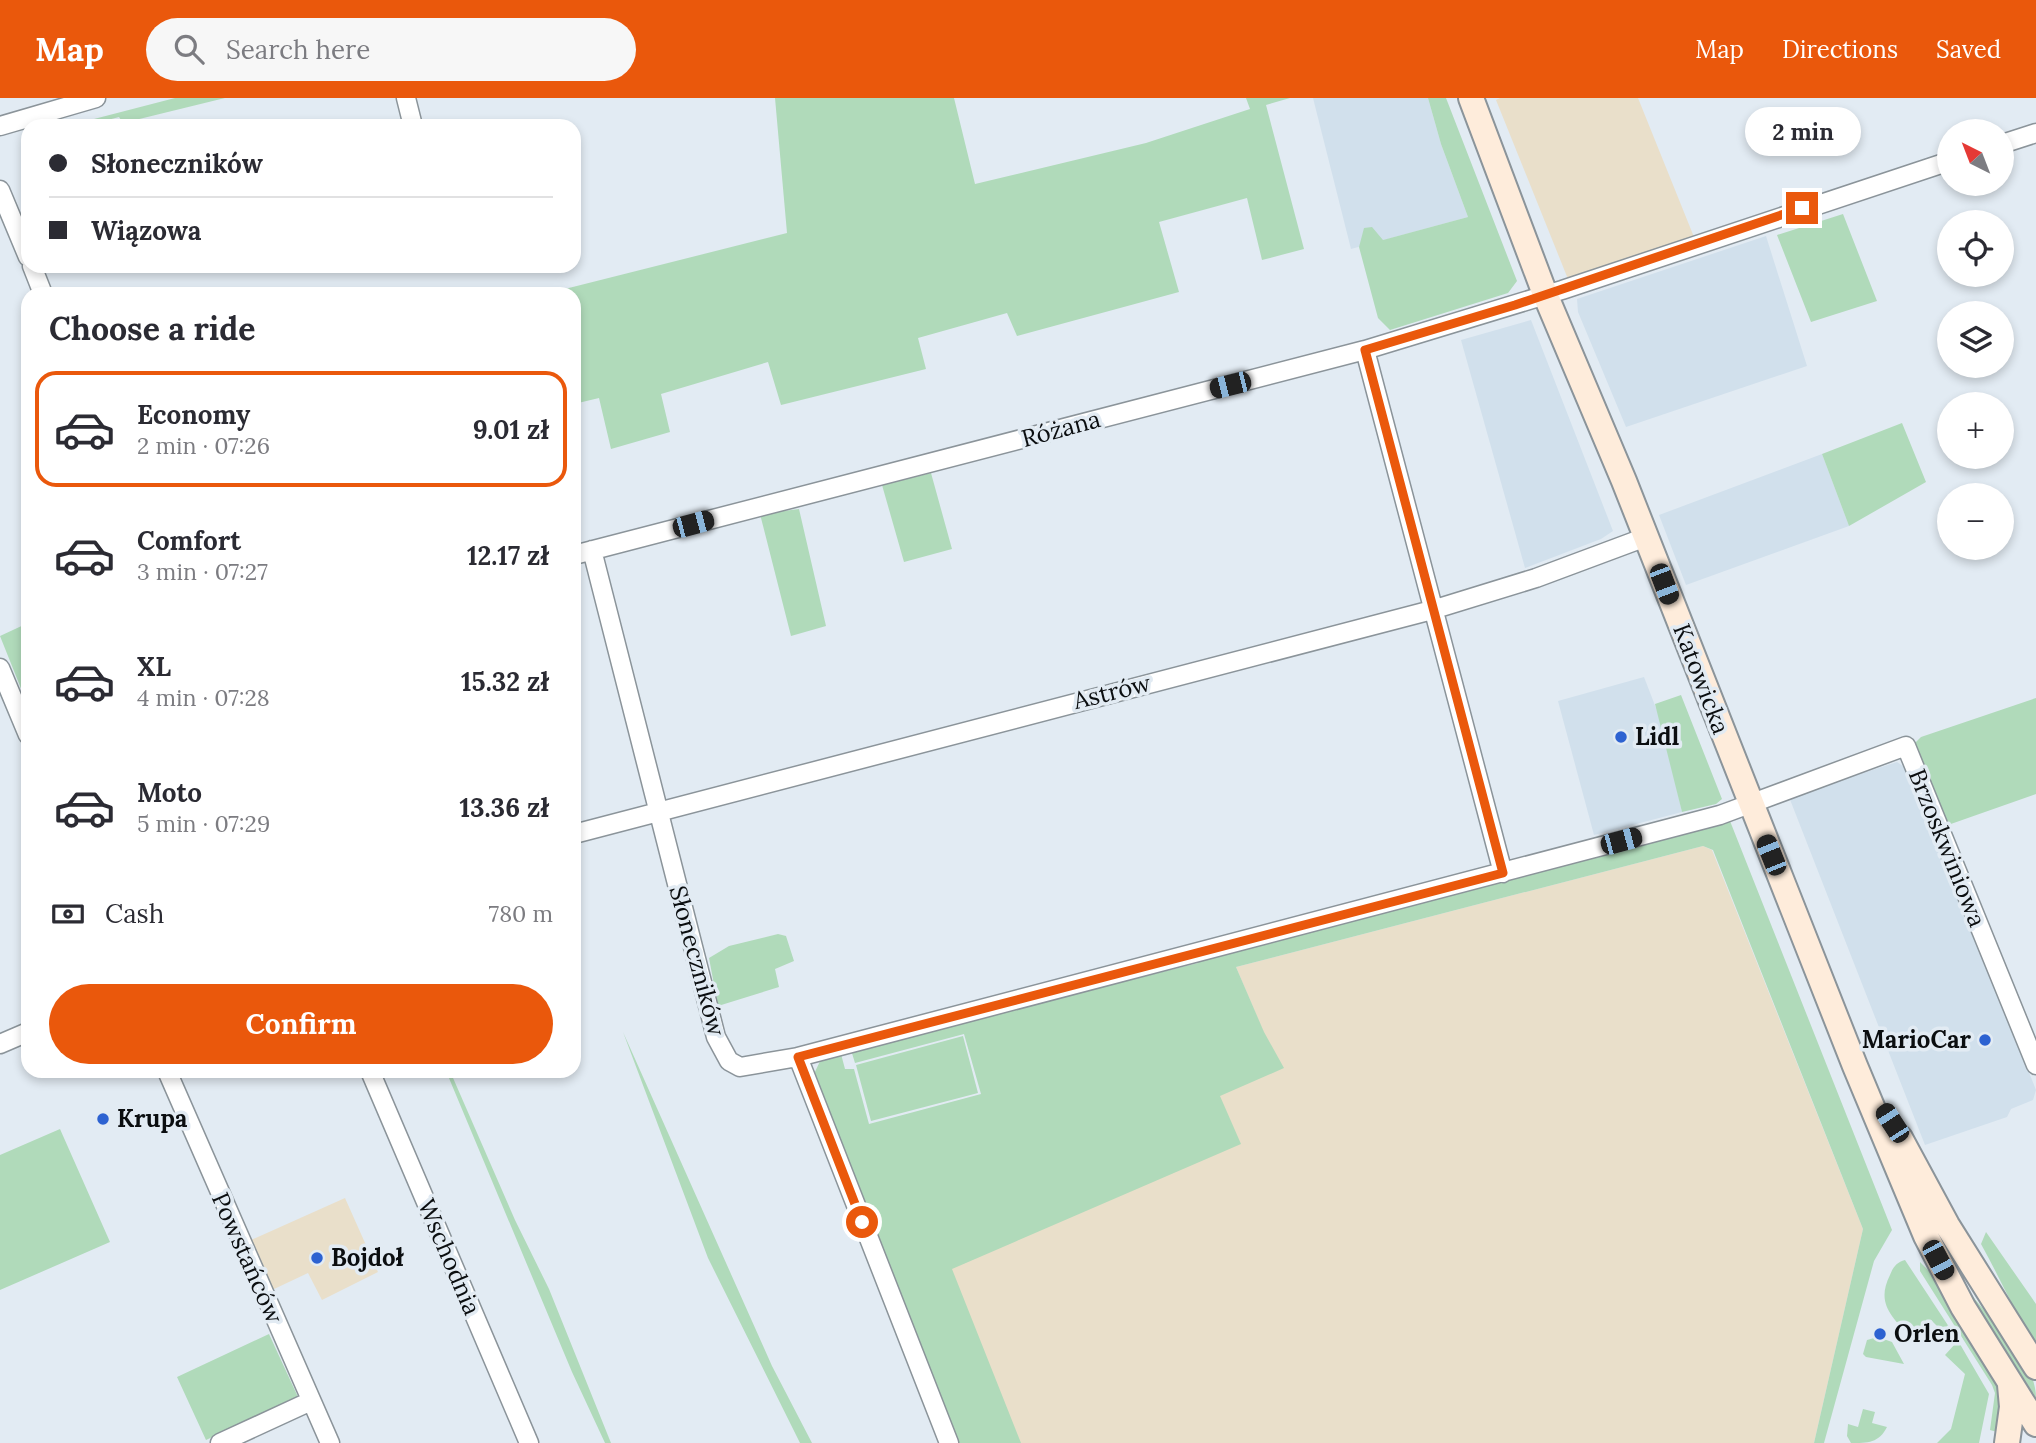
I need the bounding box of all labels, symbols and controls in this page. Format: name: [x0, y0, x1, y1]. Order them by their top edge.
search box: [146, 18, 636, 81]
text: Map: [35, 28, 104, 70]
icon: search: [170, 30, 208, 68]
text: Search here: [226, 33, 370, 66]
text: Map: [1695, 34, 1744, 65]
text: Directions: [1782, 34, 1898, 65]
text: Saved: [1936, 34, 2001, 65]
callout: 2 min: [1744, 106, 1860, 155]
text: 2 min: [1772, 117, 1834, 146]
north arrow: [1937, 119, 2014, 196]
map controls: [1937, 119, 2014, 560]
text: Słoneczników: [91, 147, 263, 180]
route end: [1786, 192, 1818, 224]
button: locate: [1937, 210, 2014, 287]
text: Wiązowa: [91, 214, 201, 247]
button: layers: [1937, 301, 2014, 378]
text: Choose a ride: [49, 308, 256, 349]
car: [1208, 370, 1253, 400]
button: +: [1937, 392, 2014, 469]
icon: car: [53, 398, 116, 461]
text: Economy: [137, 398, 250, 431]
street label: Różana: [1018, 403, 1104, 454]
text: 9.01 zł: [473, 413, 549, 446]
text: 2 min · 07:26: [137, 431, 270, 460]
button: −: [1937, 483, 2014, 560]
car: [670, 508, 717, 540]
icon: car: [53, 524, 116, 587]
text: Comfort: [137, 524, 241, 557]
text: 12.17 zł: [467, 539, 549, 572]
text: 3 min · 07:27: [137, 557, 268, 586]
car: [1647, 561, 1682, 607]
street label: Katowicka: [1666, 619, 1737, 738]
icon: car: [53, 650, 116, 713]
text: XL: [137, 650, 171, 683]
text: 15.32 zł: [461, 665, 549, 698]
street label: Astrów: [1069, 667, 1155, 716]
text: 4 min · 07:28: [137, 683, 270, 712]
place label: Lidl: [1635, 721, 1679, 752]
marker: Lidl: [1613, 729, 1629, 745]
street label: Brzoskwiniowa: [1902, 764, 1993, 931]
icon: car: [53, 776, 116, 839]
text: Moto: [137, 776, 202, 809]
text: 13.36 zł: [459, 791, 549, 824]
text: 5 min · 07:29: [137, 809, 270, 838]
car: [1598, 825, 1645, 857]
car: [1754, 832, 1789, 878]
street label: Słoneczników: [663, 882, 733, 1040]
icon: cash: [49, 895, 87, 933]
text: Cash: [105, 897, 164, 930]
text: 780 m: [489, 899, 553, 928]
button: Confirm: [49, 984, 553, 1064]
place label: MarioCar: [1862, 1024, 1971, 1055]
marker: MarioCar: [1977, 1032, 1993, 1048]
car: [1872, 1100, 1913, 1146]
place label: Krupa: [117, 1103, 188, 1134]
marker: Krupa: [95, 1111, 111, 1127]
street label: Powstańców: [205, 1187, 290, 1329]
street label: Wschodnia: [411, 1194, 488, 1320]
route start: [846, 1206, 878, 1238]
car: [1919, 1237, 1958, 1283]
place label: Bojdoł: [331, 1242, 404, 1273]
marker: Bojdoł: [309, 1250, 325, 1266]
place label: Orlen: [1894, 1318, 1959, 1349]
marker: Orlen: [1872, 1326, 1888, 1342]

